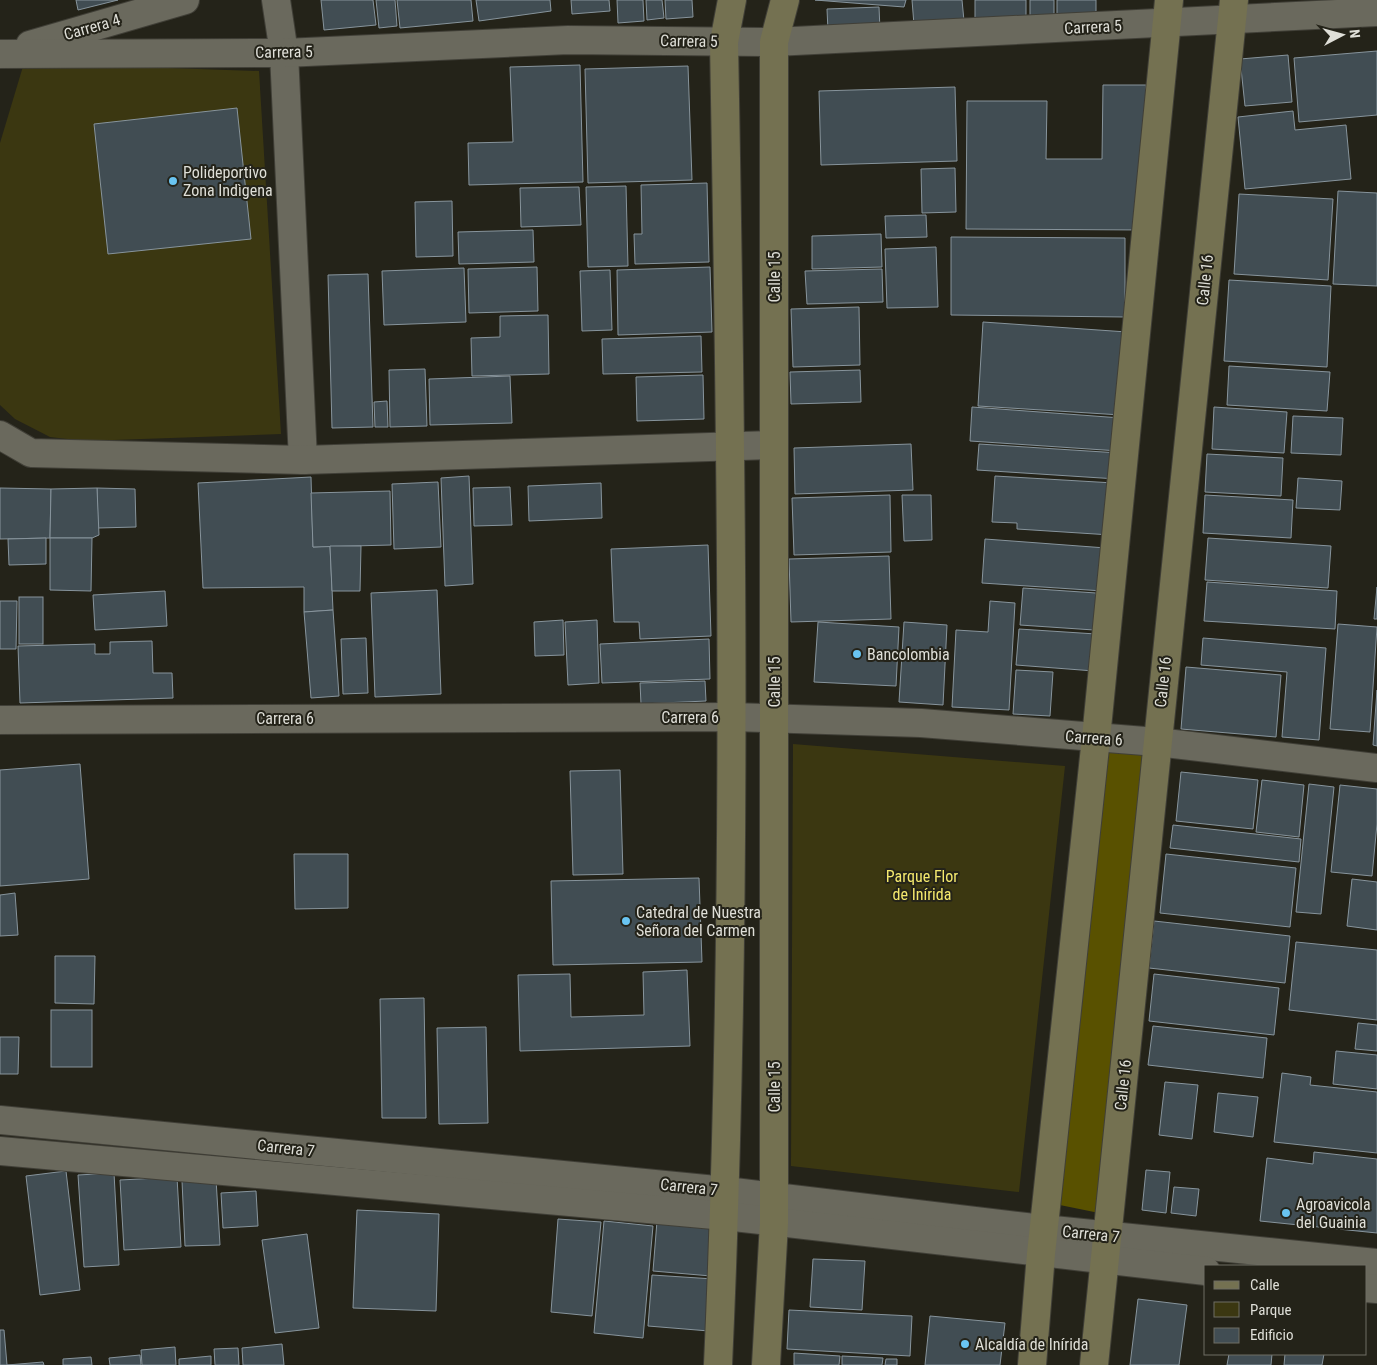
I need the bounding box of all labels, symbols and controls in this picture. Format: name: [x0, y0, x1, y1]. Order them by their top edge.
street label: Carrera 4: [62, 10, 122, 44]
north arrow: [1317, 10, 1367, 60]
street label: Carrera 5: [1064, 16, 1122, 38]
text: N: [1347, 29, 1363, 39]
street label: Carrera 5: [660, 31, 718, 51]
street label: Carrera 5: [255, 42, 313, 62]
place label: Polideportivo Zona Indìgena: [183, 163, 273, 200]
marker: Polideportivo Zona Indìgena: [167, 175, 179, 187]
street label: Calle 15: [765, 251, 784, 303]
street label: Calle 16: [1193, 254, 1217, 306]
place label: Bancolombia: [867, 645, 950, 664]
marker: Bancolombia: [851, 648, 863, 660]
street label: Calle 15: [765, 656, 784, 708]
street label: Calle 16: [1151, 656, 1175, 708]
street label: Carrera 6: [661, 708, 719, 727]
street label: Carrera 6: [256, 709, 314, 728]
street label: Carrera 6: [1065, 727, 1124, 749]
park label: Parque Flor de Inírida: [886, 867, 958, 904]
place label: Catedral de Nuestra Señora del Carmen: [636, 903, 761, 940]
marker: Catedral de Nuestra Señora del Carmen: [620, 915, 632, 927]
street label: Calle 16: [1111, 1059, 1135, 1111]
street label: Calle 15: [765, 1061, 784, 1113]
street label: Carrera 7: [256, 1136, 316, 1160]
street label: Carrera 7: [659, 1175, 719, 1199]
place label: Agroavicola del Guainia: [1296, 1195, 1371, 1232]
marker: Agroavicola del Guainia: [1280, 1207, 1292, 1219]
street label: Carrera 7: [1061, 1222, 1121, 1246]
legend: [1204, 1265, 1367, 1355]
text: Calle: [1250, 1276, 1280, 1294]
text: Parque: [1250, 1301, 1292, 1319]
text: Edificio: [1250, 1326, 1293, 1344]
place label: Alcaldía de Inírida: [975, 1335, 1088, 1354]
marker: Alcaldía de Inírida: [959, 1338, 971, 1350]

